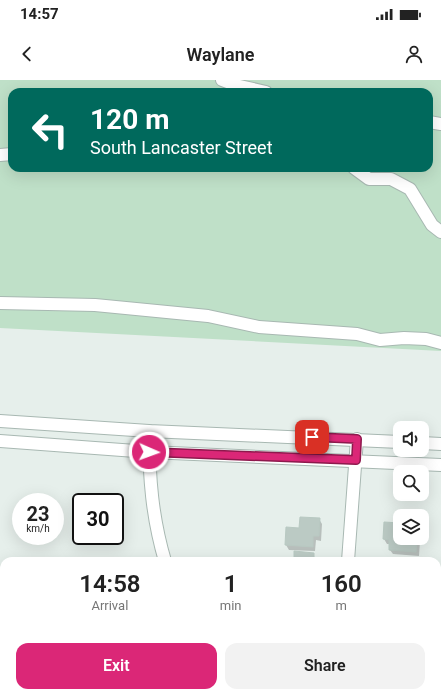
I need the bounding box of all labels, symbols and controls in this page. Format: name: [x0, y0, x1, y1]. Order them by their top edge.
text: 14:57: [20, 5, 59, 23]
icon: back: [16, 43, 38, 65]
icon: person: [403, 43, 425, 65]
text: Waylane: [186, 44, 255, 65]
text: 120 m: [90, 103, 169, 136]
icon: left: [24, 104, 76, 156]
text: South Lancaster Street: [90, 137, 273, 158]
pin: [295, 420, 329, 454]
map controls: [393, 421, 429, 545]
button: sound: [393, 421, 429, 457]
icon: arrive: [301, 426, 323, 448]
position arrow: [128, 431, 170, 473]
button: search: [393, 465, 429, 501]
speed limit sign: 30: [72, 493, 124, 545]
text: 23: [27, 502, 49, 526]
button: layers: [393, 509, 429, 545]
text: km/h: [26, 523, 50, 534]
text: 14:58: [79, 570, 141, 598]
text: 1: [224, 570, 237, 598]
text: 160: [321, 570, 362, 598]
text: Arrival: [91, 598, 128, 613]
text: min: [220, 598, 241, 613]
text: m: [336, 598, 347, 613]
button: Exit: [16, 643, 217, 689]
button: Share: [225, 643, 425, 689]

